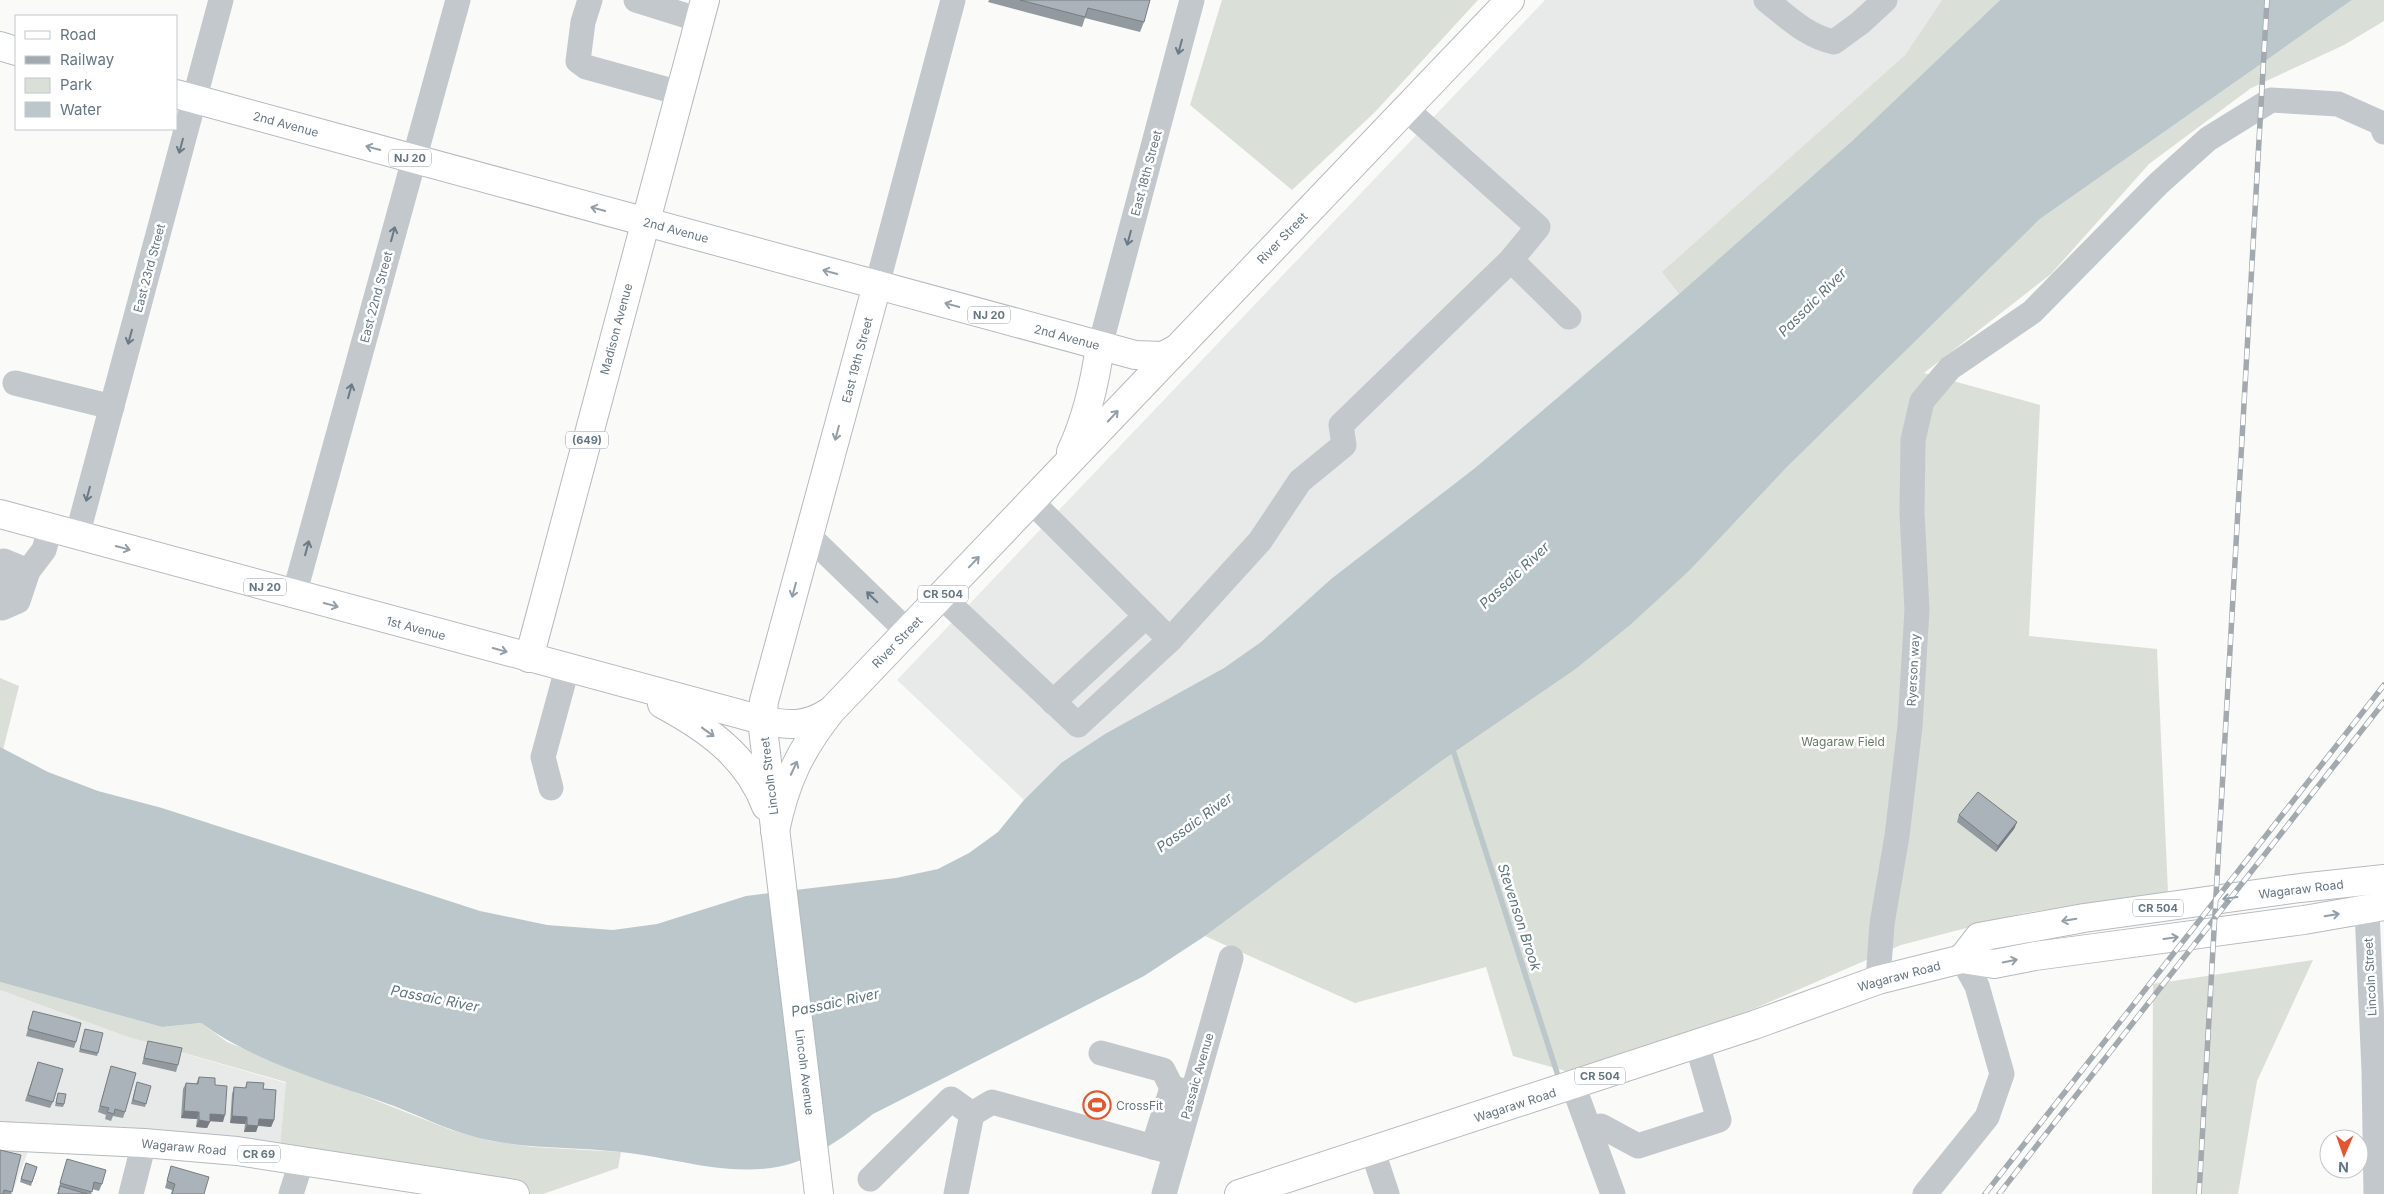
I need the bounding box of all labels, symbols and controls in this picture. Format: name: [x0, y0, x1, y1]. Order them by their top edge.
legend: [15, 15, 178, 130]
text: Road: [60, 25, 96, 44]
one-way arrow: [1175, 39, 1184, 55]
text: Railway: [60, 50, 115, 69]
text: Park: [60, 75, 93, 94]
text: Water: [60, 100, 102, 119]
street label: 2nd Avenue: [252, 108, 320, 140]
street label: East 18th Street: [1127, 128, 1165, 218]
one-way arrow: [176, 138, 186, 154]
one-way arrow: [366, 143, 382, 152]
road number: NJ 20: [389, 150, 431, 167]
one-way arrow: [590, 204, 606, 213]
street label: River Street: [1254, 209, 1310, 267]
street label: 2nd Avenue: [642, 214, 710, 246]
street label: East 23rd Street: [130, 222, 168, 314]
one-way arrow: [389, 227, 398, 243]
one-way arrow: [1124, 229, 1133, 245]
street label: East 22nd Street: [357, 250, 395, 344]
water label: Passaic River: [1774, 264, 1850, 340]
one-way arrow: [823, 267, 839, 276]
street label: Madison Avenue: [597, 282, 635, 376]
one-way arrow: [944, 300, 960, 310]
road number: NJ 20: [968, 306, 1010, 324]
street label: East 19th Street: [838, 315, 876, 405]
street label: 2nd Avenue: [1033, 321, 1101, 353]
one-way arrow: [125, 328, 135, 344]
one-way arrow: [345, 383, 355, 399]
one-way arrow: [1107, 410, 1119, 422]
one-way arrow: [832, 425, 841, 441]
road number: (649): [566, 432, 608, 448]
one-way arrow: [83, 485, 93, 501]
water label: Passaic River: [1475, 538, 1553, 612]
one-way arrow: [302, 540, 312, 556]
one-way arrow: [115, 544, 131, 553]
one-way arrow: [968, 556, 980, 568]
road number: NJ 20: [244, 578, 286, 596]
one-way arrow: [789, 582, 799, 598]
road number: CR 504: [918, 586, 968, 602]
one-way arrow: [866, 591, 878, 603]
one-way arrow: [322, 600, 338, 610]
street label: 1st Avenue: [385, 613, 447, 643]
street label: River Street: [869, 613, 925, 671]
street label: Ryerson way: [1904, 633, 1922, 707]
one-way arrow: [491, 646, 507, 656]
one-way arrow: [701, 726, 714, 737]
park label: Wagaraw Field: [1801, 734, 1885, 749]
street label: Lincoln Street: [757, 736, 781, 816]
one-way arrow: [789, 761, 799, 776]
water label: Passaic River: [1153, 788, 1236, 855]
water label: Stevenson Brook: [1495, 861, 1545, 973]
street label: Wagaraw Road: [2258, 876, 2344, 902]
one-way arrow: [2222, 893, 2238, 903]
road number: CR 504: [2133, 900, 2183, 916]
one-way arrow: [2323, 910, 2339, 920]
one-way arrow: [2061, 916, 2077, 926]
one-way arrow: [2162, 932, 2178, 942]
street label: Lincoln Street: [2360, 938, 2380, 1016]
one-way arrow: [2001, 956, 2017, 965]
street label: Wagaraw Road: [1856, 958, 1942, 994]
water label: Passaic River: [389, 981, 481, 1015]
water label: Passaic River: [789, 984, 881, 1020]
street label: Lincoln Avenue: [792, 1028, 818, 1116]
street label: Passaic Avenue: [1178, 1031, 1216, 1121]
road number: CR 504: [1575, 1068, 1625, 1084]
street label: Wagaraw Road: [1472, 1085, 1558, 1125]
sports icon: CrossFit: [1082, 1090, 1112, 1120]
place label: CrossFit: [1116, 1098, 1163, 1113]
north arrow: [2319, 1129, 2369, 1179]
street label: Wagaraw Road: [141, 1136, 227, 1158]
road number: CR 69: [238, 1146, 280, 1162]
text: N: [2338, 1159, 2349, 1176]

